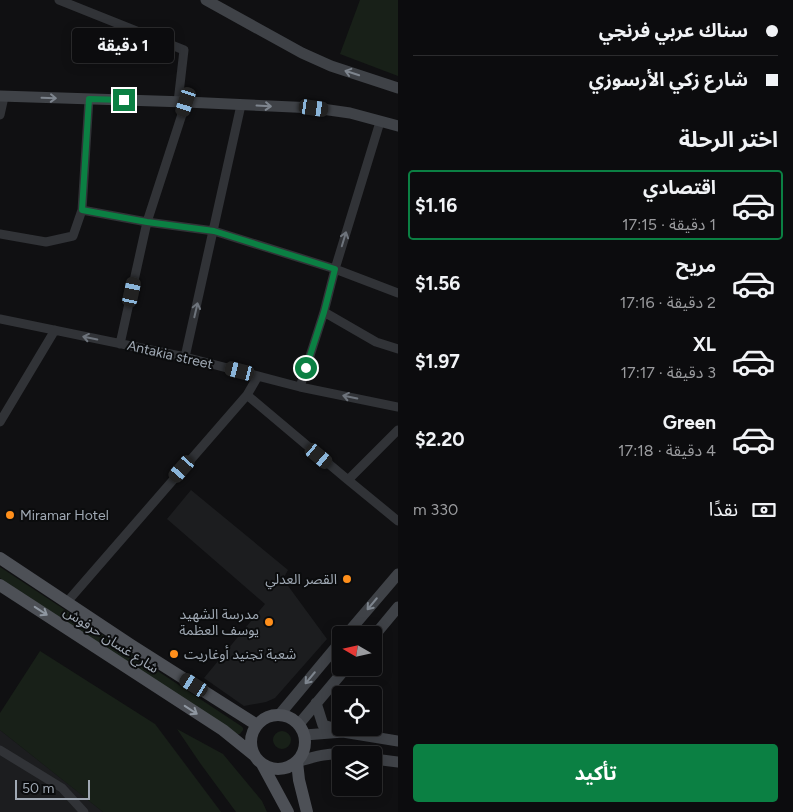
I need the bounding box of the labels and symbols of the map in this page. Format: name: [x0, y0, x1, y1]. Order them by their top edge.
callout: 1 دقيقة: [73, 28, 175, 62]
one-way arrow: [344, 68, 360, 77]
car: [174, 85, 197, 119]
route end: [113, 89, 135, 111]
one-way arrow: [40, 93, 56, 103]
car: [298, 98, 329, 118]
one-way arrow: [255, 101, 271, 110]
one-way arrow: [340, 232, 350, 248]
car: [121, 276, 142, 308]
one-way arrow: [192, 302, 201, 318]
one-way arrow: [82, 332, 98, 342]
street label: Antakia street: [125, 337, 215, 373]
route start: [295, 357, 317, 379]
car: [223, 360, 256, 382]
one-way arrow: [343, 392, 359, 401]
car: [302, 441, 335, 471]
car: [166, 453, 197, 485]
place label: Miramar Hotel: [20, 507, 109, 524]
marker: Miramar Hotel: [4, 509, 16, 521]
place label: القصر العدلي: [265, 571, 337, 590]
marker: القصر العدلي: [341, 573, 353, 585]
one-way arrow: [367, 598, 378, 611]
street label: شارع غسان حرفوش: [59, 603, 162, 679]
one-way arrow: [33, 606, 47, 616]
place label: مدرسة الشهيد يوسف العظمة: [179, 606, 259, 639]
marker: مدرسة الشهيد يوسف العظمة: [263, 616, 275, 628]
north arrow: [332, 626, 382, 676]
place label: شعبة تجنيد أوغاريت: [184, 645, 296, 663]
marker: شعبة تجنيد أوغاريت: [168, 648, 180, 660]
car: [177, 671, 210, 699]
one-way arrow: [305, 671, 316, 684]
one-way arrow: [184, 705, 198, 715]
scale bar: [15, 777, 90, 800]

